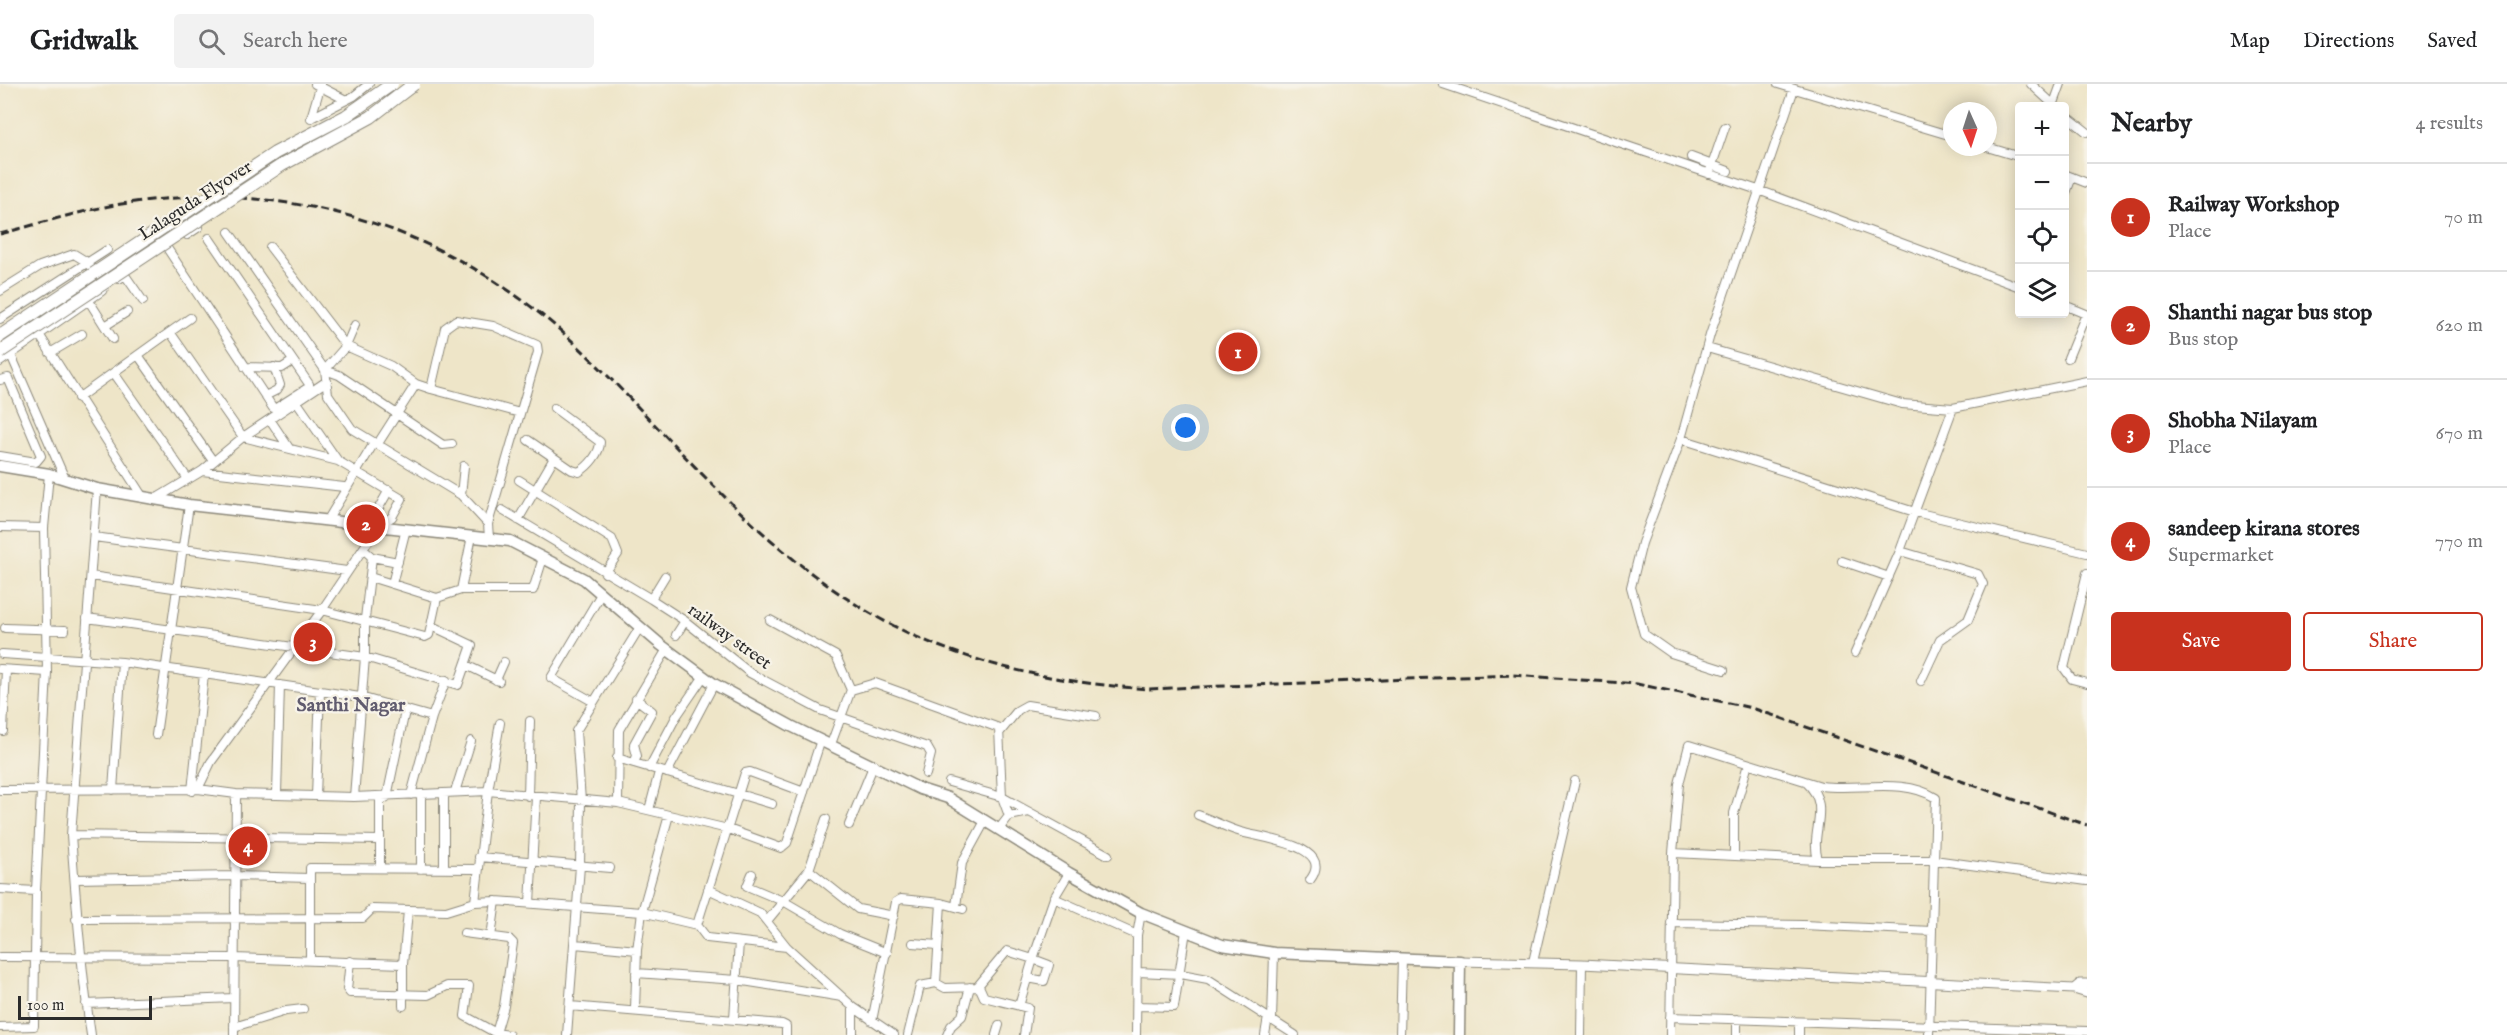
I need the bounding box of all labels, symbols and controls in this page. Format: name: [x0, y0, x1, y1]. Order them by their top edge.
search box: [174, 14, 594, 68]
text: Gridwalk: [30, 24, 138, 59]
icon: search: [195, 25, 228, 58]
text: Search here: [243, 27, 348, 55]
text: Map: [2230, 28, 2270, 55]
text: Directions: [2303, 28, 2394, 55]
text: Saved: [2427, 28, 2477, 55]
north arrow: [1943, 102, 1997, 156]
map controls: [2015, 102, 2069, 318]
button: +: [2015, 102, 2069, 156]
text: Nearby: [2111, 107, 2192, 140]
text: 4 results: [2416, 111, 2483, 136]
street label: Lalaguda Flyover: [135, 156, 257, 246]
button: −: [2015, 156, 2069, 210]
text: Railway Workshop: [2168, 191, 2340, 219]
text: 1: [2127, 205, 2134, 230]
text: 70 m: [2444, 205, 2483, 230]
button: locate: [2015, 210, 2069, 264]
text: Place: [2168, 219, 2211, 244]
button: layers: [2015, 264, 2069, 318]
text: Shanthi nagar bus stop: [2168, 299, 2372, 327]
text: 2: [2126, 313, 2135, 338]
text: 620 m: [2436, 313, 2483, 338]
text: Bus stop: [2168, 327, 2238, 352]
pin: 1: [1218, 330, 1258, 374]
text: Shobha Nilayam: [2168, 407, 2318, 435]
your location: [1171, 413, 1200, 442]
text: 3: [2127, 421, 2134, 446]
text: 670 m: [2436, 421, 2483, 446]
text: Place: [2168, 435, 2211, 460]
pin: 2: [346, 502, 386, 546]
text: sandeep kirana stores: [2168, 515, 2360, 543]
text: 4: [2126, 529, 2135, 554]
text: 770 m: [2435, 529, 2483, 554]
text: Supermarket: [2168, 543, 2274, 568]
street label: railway street: [683, 599, 775, 675]
button: Save: [2111, 612, 2291, 671]
button: Share: [2303, 612, 2483, 671]
pin: 3: [294, 620, 332, 664]
district label: Santhi Nagar: [297, 693, 406, 718]
pin: 4: [228, 824, 268, 868]
scale bar: [18, 993, 152, 1020]
text: 100 m: [27, 996, 64, 1016]

